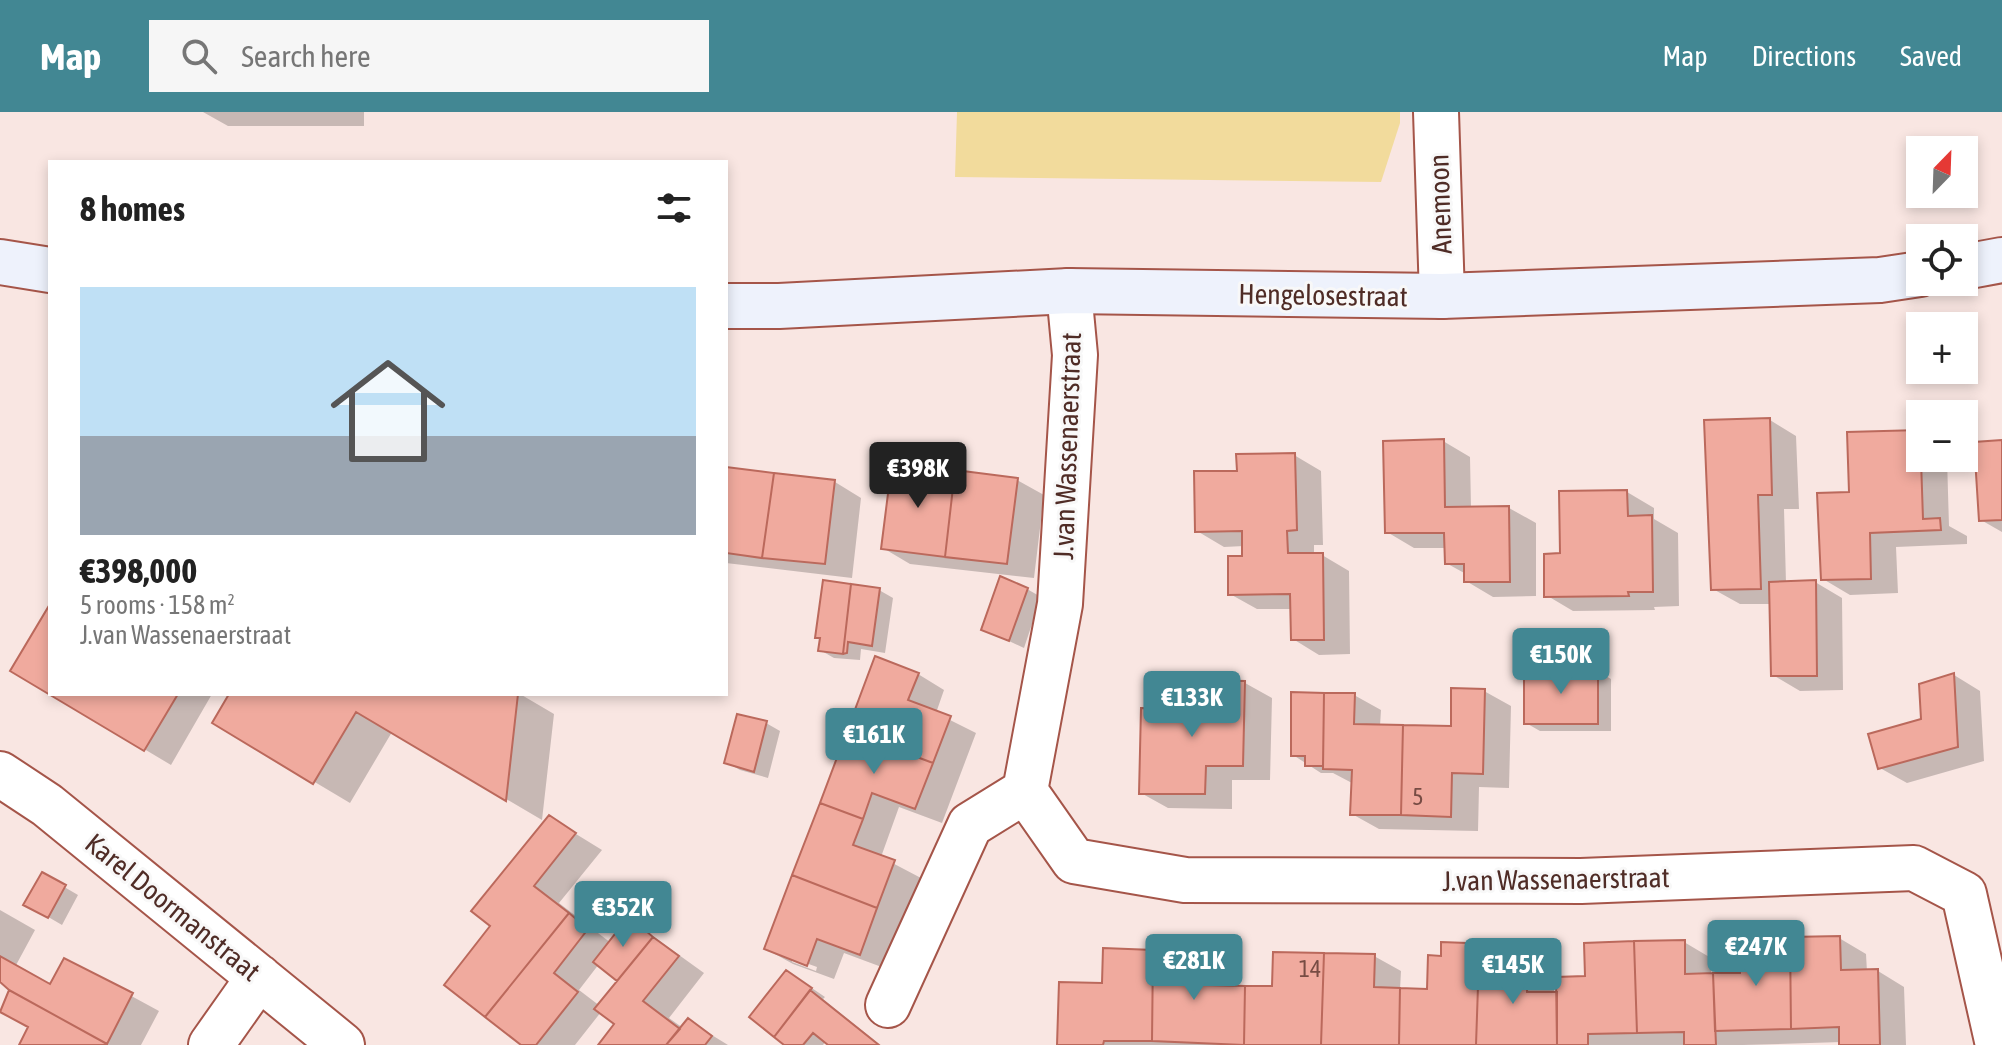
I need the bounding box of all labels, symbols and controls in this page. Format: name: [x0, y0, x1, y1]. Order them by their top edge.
search box: [149, 20, 709, 92]
icon: search: [177, 34, 221, 78]
text: Map: [40, 35, 101, 78]
text: Search here: [241, 39, 371, 73]
text: Map: [1663, 40, 1708, 72]
text: Directions: [1752, 40, 1856, 72]
text: Saved: [1900, 40, 1962, 72]
north arrow: [1906, 136, 1978, 208]
map controls: [1906, 136, 1978, 472]
street label: Anemoon: [1422, 153, 1458, 255]
icon: filters: [652, 186, 696, 230]
text: 8 homes: [80, 189, 185, 228]
button: locate: [1906, 224, 1978, 296]
street label: Hengelosestraat: [1238, 278, 1408, 312]
button: +: [1906, 312, 1978, 384]
street label: J.van Wassenaerstraat: [1047, 332, 1087, 560]
icon: home: [316, 339, 460, 483]
button: −: [1906, 400, 1978, 472]
pin: €398K: [862, 442, 974, 510]
text: €398K: [887, 453, 949, 483]
text: €398,000: [80, 551, 197, 590]
text: 5 rooms · 158 m²: [80, 590, 235, 620]
text: J.van Wassenaerstraat: [80, 620, 291, 650]
pin: €150K: [1505, 628, 1617, 696]
text: €150K: [1530, 639, 1592, 669]
pin: €133K: [1136, 671, 1248, 739]
text: €133K: [1161, 682, 1223, 712]
pin: €161K: [818, 708, 930, 776]
text: €161K: [843, 719, 905, 749]
house number: 5: [1412, 783, 1424, 810]
street label: Karel Doormanstraat: [79, 827, 267, 987]
street label: J.van Wassenaerstraat: [1442, 861, 1670, 897]
pin: €352K: [567, 881, 679, 949]
text: €352K: [592, 892, 654, 922]
pin: €247K: [1700, 920, 1812, 988]
text: €247K: [1725, 931, 1787, 961]
pin: €281K: [1138, 934, 1250, 1002]
pin: €145K: [1457, 938, 1569, 1006]
text: €281K: [1163, 945, 1225, 975]
text: €145K: [1482, 949, 1544, 979]
house number: 14: [1299, 955, 1321, 982]

